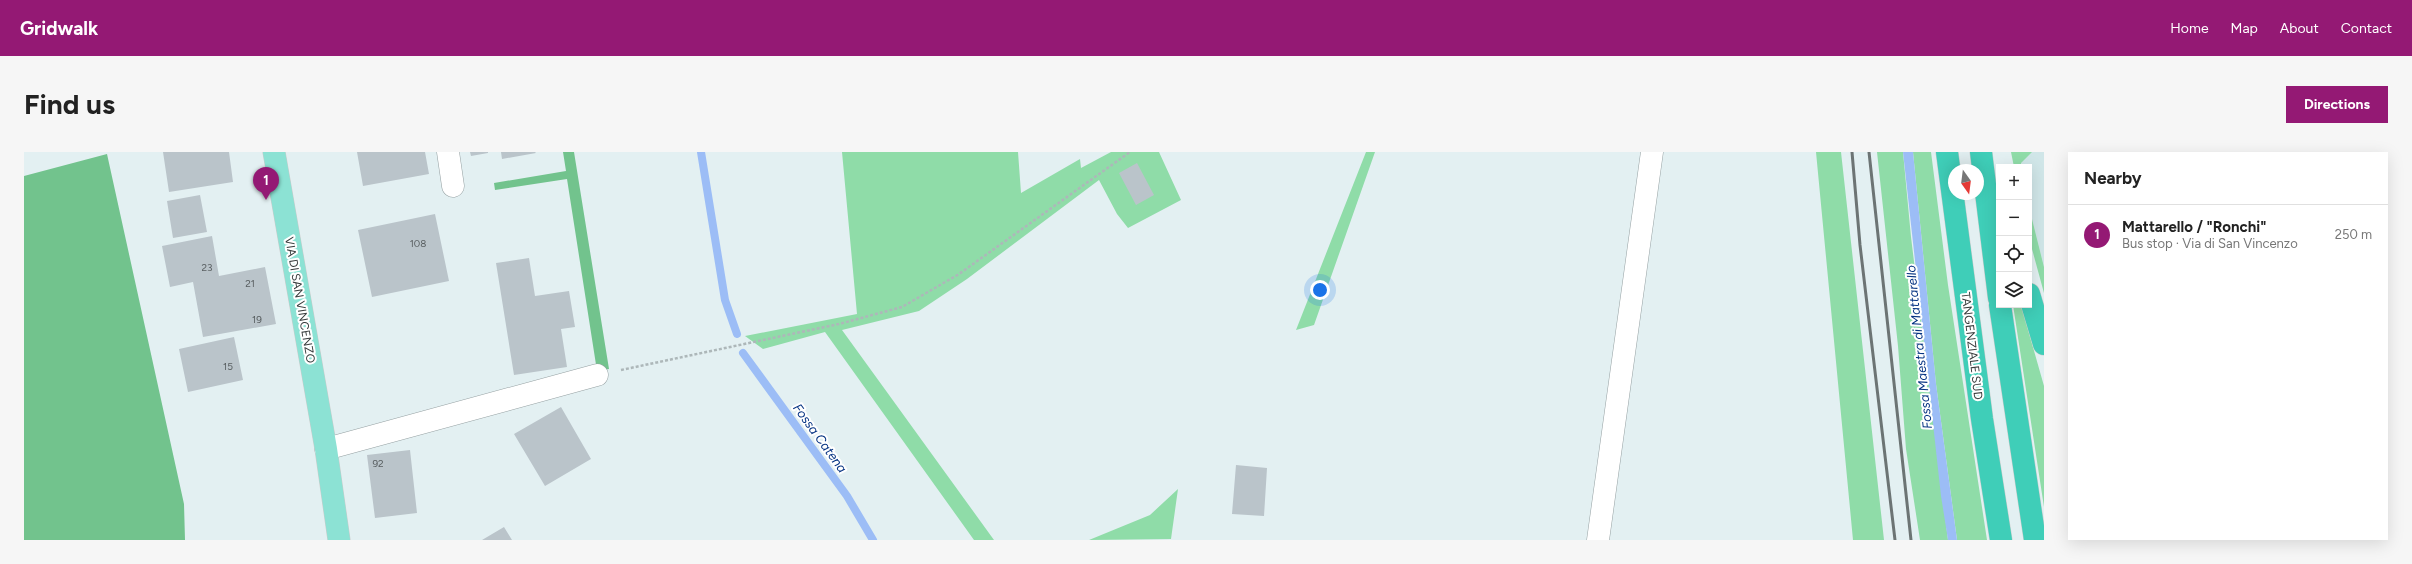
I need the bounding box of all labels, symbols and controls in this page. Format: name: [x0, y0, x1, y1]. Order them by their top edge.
text: Gridwalk: [20, 17, 98, 40]
text: Home: [2170, 20, 2209, 37]
text: Map: [2231, 20, 2258, 37]
text: About: [2280, 20, 2319, 37]
text: Contact: [2341, 20, 2392, 37]
button: Directions: [2286, 86, 2388, 123]
text: Find us: [24, 87, 115, 121]
north arrow: [1948, 164, 1984, 200]
map controls: [1996, 164, 2032, 308]
button: +: [1996, 164, 2032, 200]
pin: 1: [253, 167, 279, 200]
text: Nearby: [2084, 168, 2142, 188]
button: −: [1996, 200, 2032, 236]
text: Mattarello / "Ronchi": [2122, 218, 2266, 236]
text: 1: [2094, 227, 2100, 242]
text: 250 m: [2335, 227, 2372, 242]
street label: VIA DI SAN VINCENZO: [282, 236, 318, 364]
button: locate: [1996, 236, 2032, 272]
text: Bus stop · Via di San Vincenzo: [2122, 236, 2298, 251]
house number: 108: [410, 237, 426, 250]
house number: 23: [201, 261, 213, 274]
water label: Fossa Maestra di Mattarello: [1903, 264, 1935, 430]
button: layers: [1996, 272, 2032, 308]
house number: 21: [245, 277, 255, 290]
your location: [1310, 280, 1330, 300]
street label: TANGENZIALE SUD: [1958, 291, 1986, 401]
house number: 19: [252, 313, 262, 326]
house number: 15: [223, 360, 233, 373]
water label: Fossa Catena: [790, 401, 850, 476]
house number: 92: [372, 457, 384, 470]

